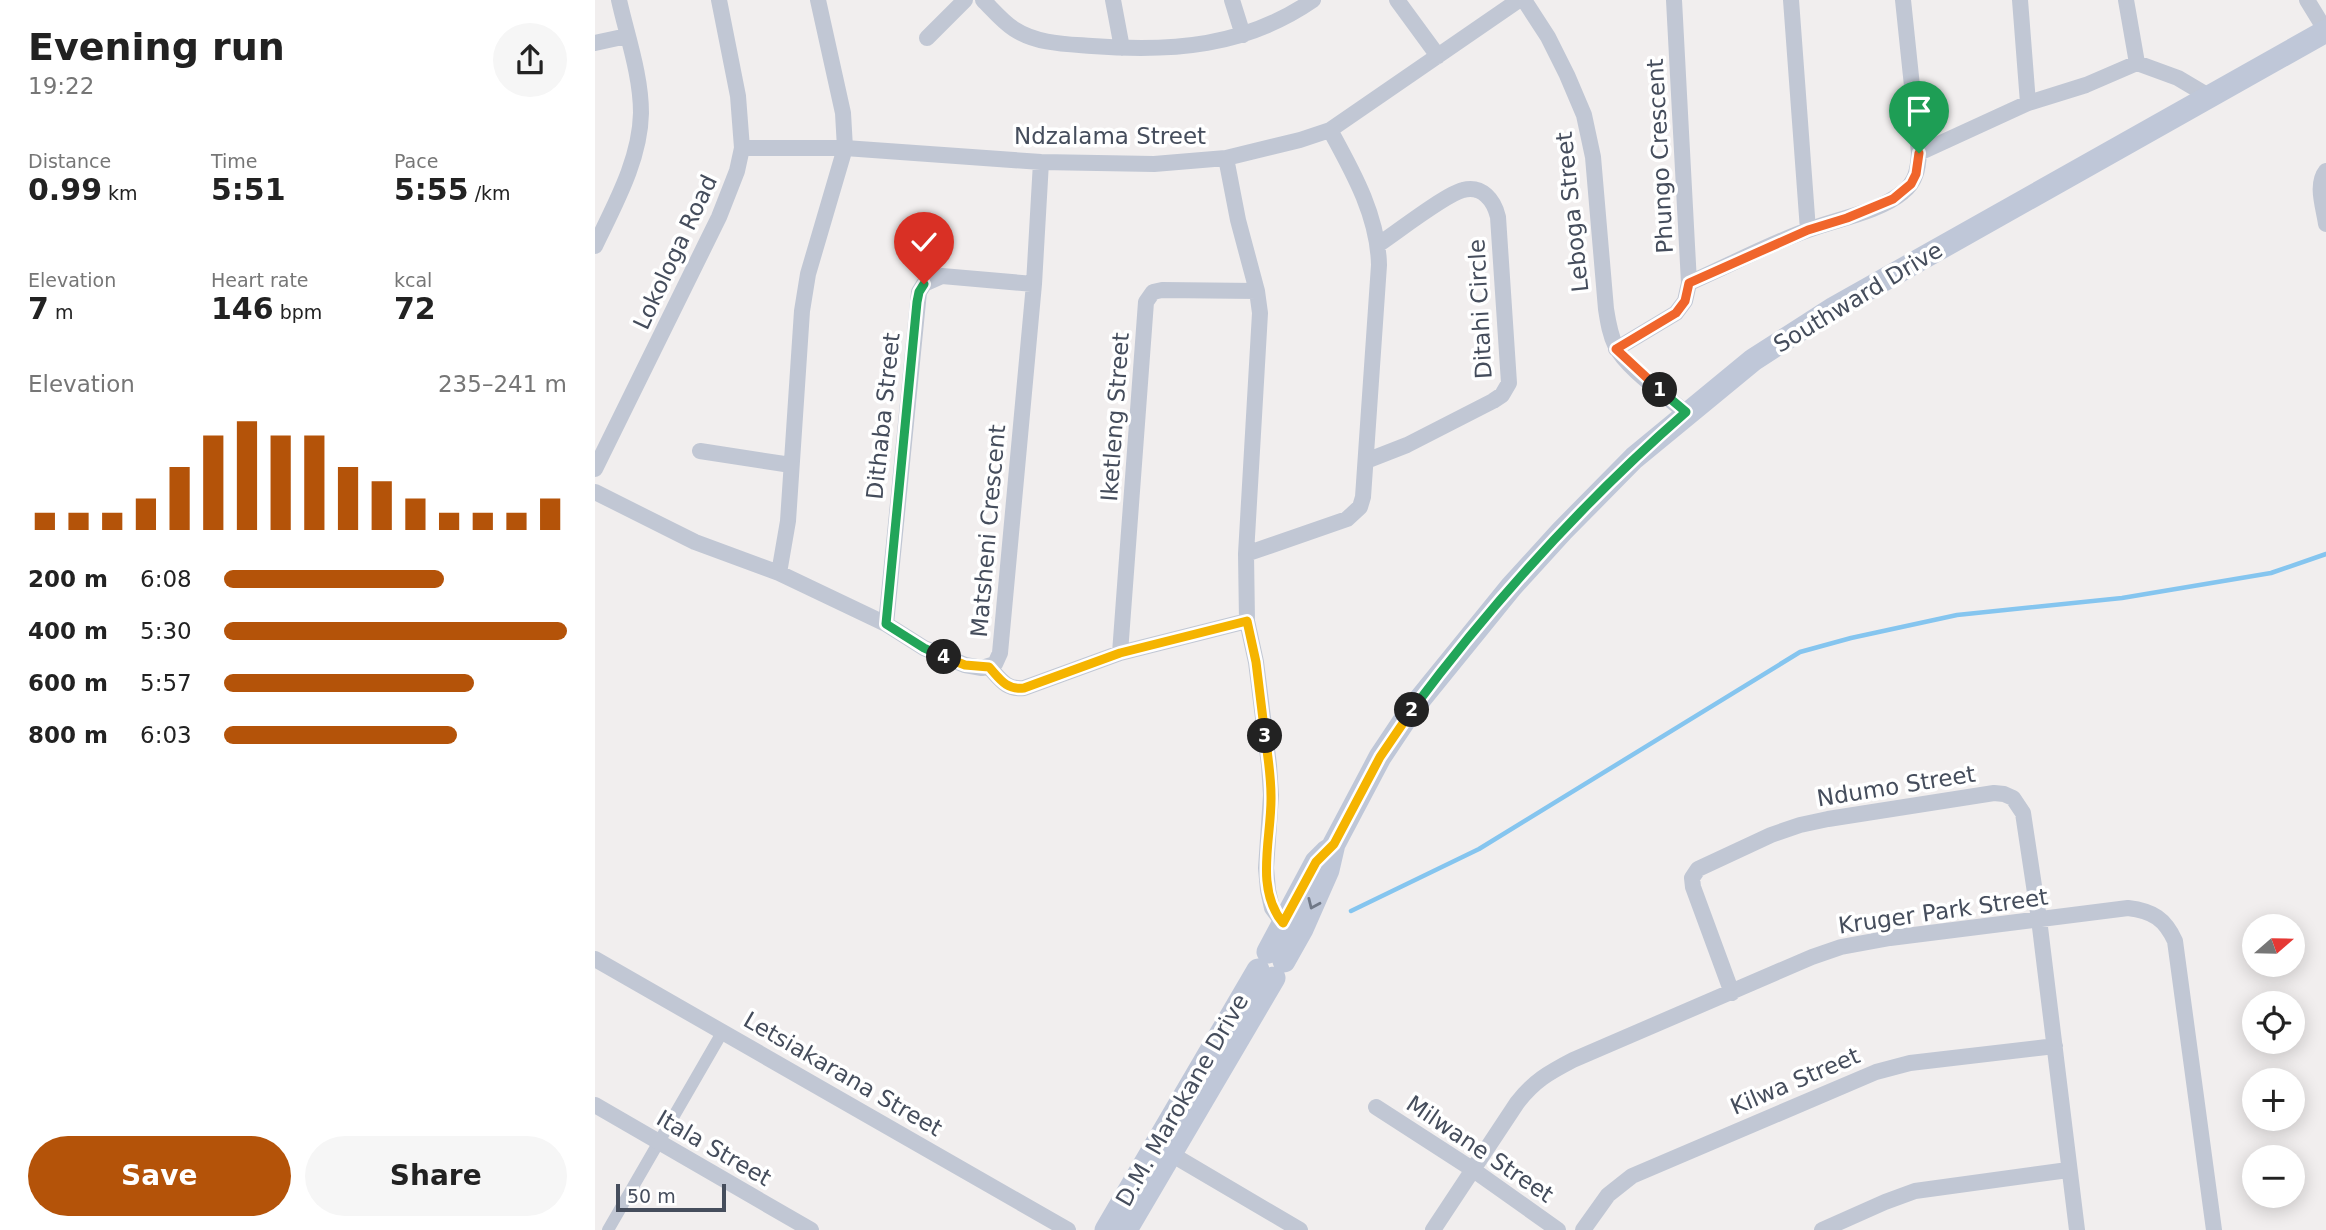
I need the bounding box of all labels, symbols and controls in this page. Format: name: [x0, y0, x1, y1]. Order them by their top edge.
button: share: [493, 23, 567, 97]
text: Evening run: [28, 25, 285, 69]
street label: Phungo Crescent: [1642, 58, 1678, 254]
text: 19:22: [28, 73, 94, 99]
pin: [1889, 81, 1949, 153]
icon: arrive: [1900, 92, 1938, 130]
street label: Ndzalama Street: [1014, 123, 1206, 149]
street label: Leboga Street: [1551, 131, 1593, 293]
text: Distance: [28, 150, 111, 172]
text: Time: [211, 150, 258, 172]
text: Pace: [394, 150, 438, 172]
street label: Lokologa Road: [628, 171, 722, 333]
text: 0.99: [28, 172, 102, 207]
text: 5:51: [211, 172, 286, 207]
text: 5:55: [394, 172, 469, 207]
text: km: [102, 182, 138, 204]
text: /km: [469, 182, 511, 204]
pin: [894, 212, 954, 284]
icon: check: [905, 223, 943, 261]
street label: Southward Drive: [1769, 236, 1947, 358]
street label: Ditahi Circle: [1463, 238, 1497, 380]
text: Elevation: [28, 269, 116, 291]
text: Heart rate: [211, 269, 309, 291]
text: kcal: [394, 269, 432, 291]
text: 7: [28, 291, 49, 326]
text: 146: [211, 291, 274, 326]
text: 72: [394, 291, 436, 326]
text: m: [49, 301, 73, 323]
text: bpm: [274, 301, 322, 323]
street label: Dithaba Street: [861, 331, 905, 501]
street label: Iketleng Street: [1096, 332, 1134, 502]
text: Elevation: [28, 371, 135, 397]
text: 235–241 m: [438, 371, 567, 397]
pin: 1: [1643, 372, 1677, 408]
text: 1: [1653, 378, 1666, 400]
street label: Matsheni Crescent: [966, 424, 1010, 638]
text: 200 m: [28, 566, 108, 592]
text: 6:08: [140, 566, 192, 592]
text: 400 m: [28, 618, 108, 644]
text: 5:30: [140, 618, 192, 644]
pin: 4: [927, 640, 961, 674]
text: 4: [937, 645, 950, 667]
text: 600 m: [28, 670, 108, 696]
text: 5:57: [140, 670, 192, 696]
pin: 2: [1395, 692, 1429, 728]
text: 2: [1405, 698, 1418, 720]
pin: 3: [1247, 718, 1283, 754]
text: 800 m: [28, 722, 108, 748]
text: 6:03: [140, 722, 192, 748]
text: 3: [1258, 724, 1271, 746]
street label: Ndumo Street: [1815, 761, 1977, 811]
street label: Kruger Park Street: [1836, 883, 2050, 939]
one-way arrow: [1307, 897, 1321, 909]
north arrow: [2242, 914, 2305, 976]
map controls: [2242, 914, 2305, 1208]
street label: D.M. Marokane Drive: [1111, 989, 1253, 1211]
button: locate: [2242, 991, 2305, 1054]
street label: Letsiakarana Street: [739, 1007, 947, 1141]
street label: Kilwa Street: [1726, 1042, 1864, 1120]
button: +: [2242, 1068, 2305, 1131]
street label: Milwane Street: [1402, 1090, 1558, 1208]
street label: Itala Street: [652, 1105, 776, 1191]
button: Save: [28, 1136, 291, 1216]
button: Share: [305, 1136, 567, 1216]
button: −: [2242, 1145, 2305, 1208]
scale bar: [616, 1181, 726, 1213]
text: 50 m: [627, 1185, 676, 1207]

